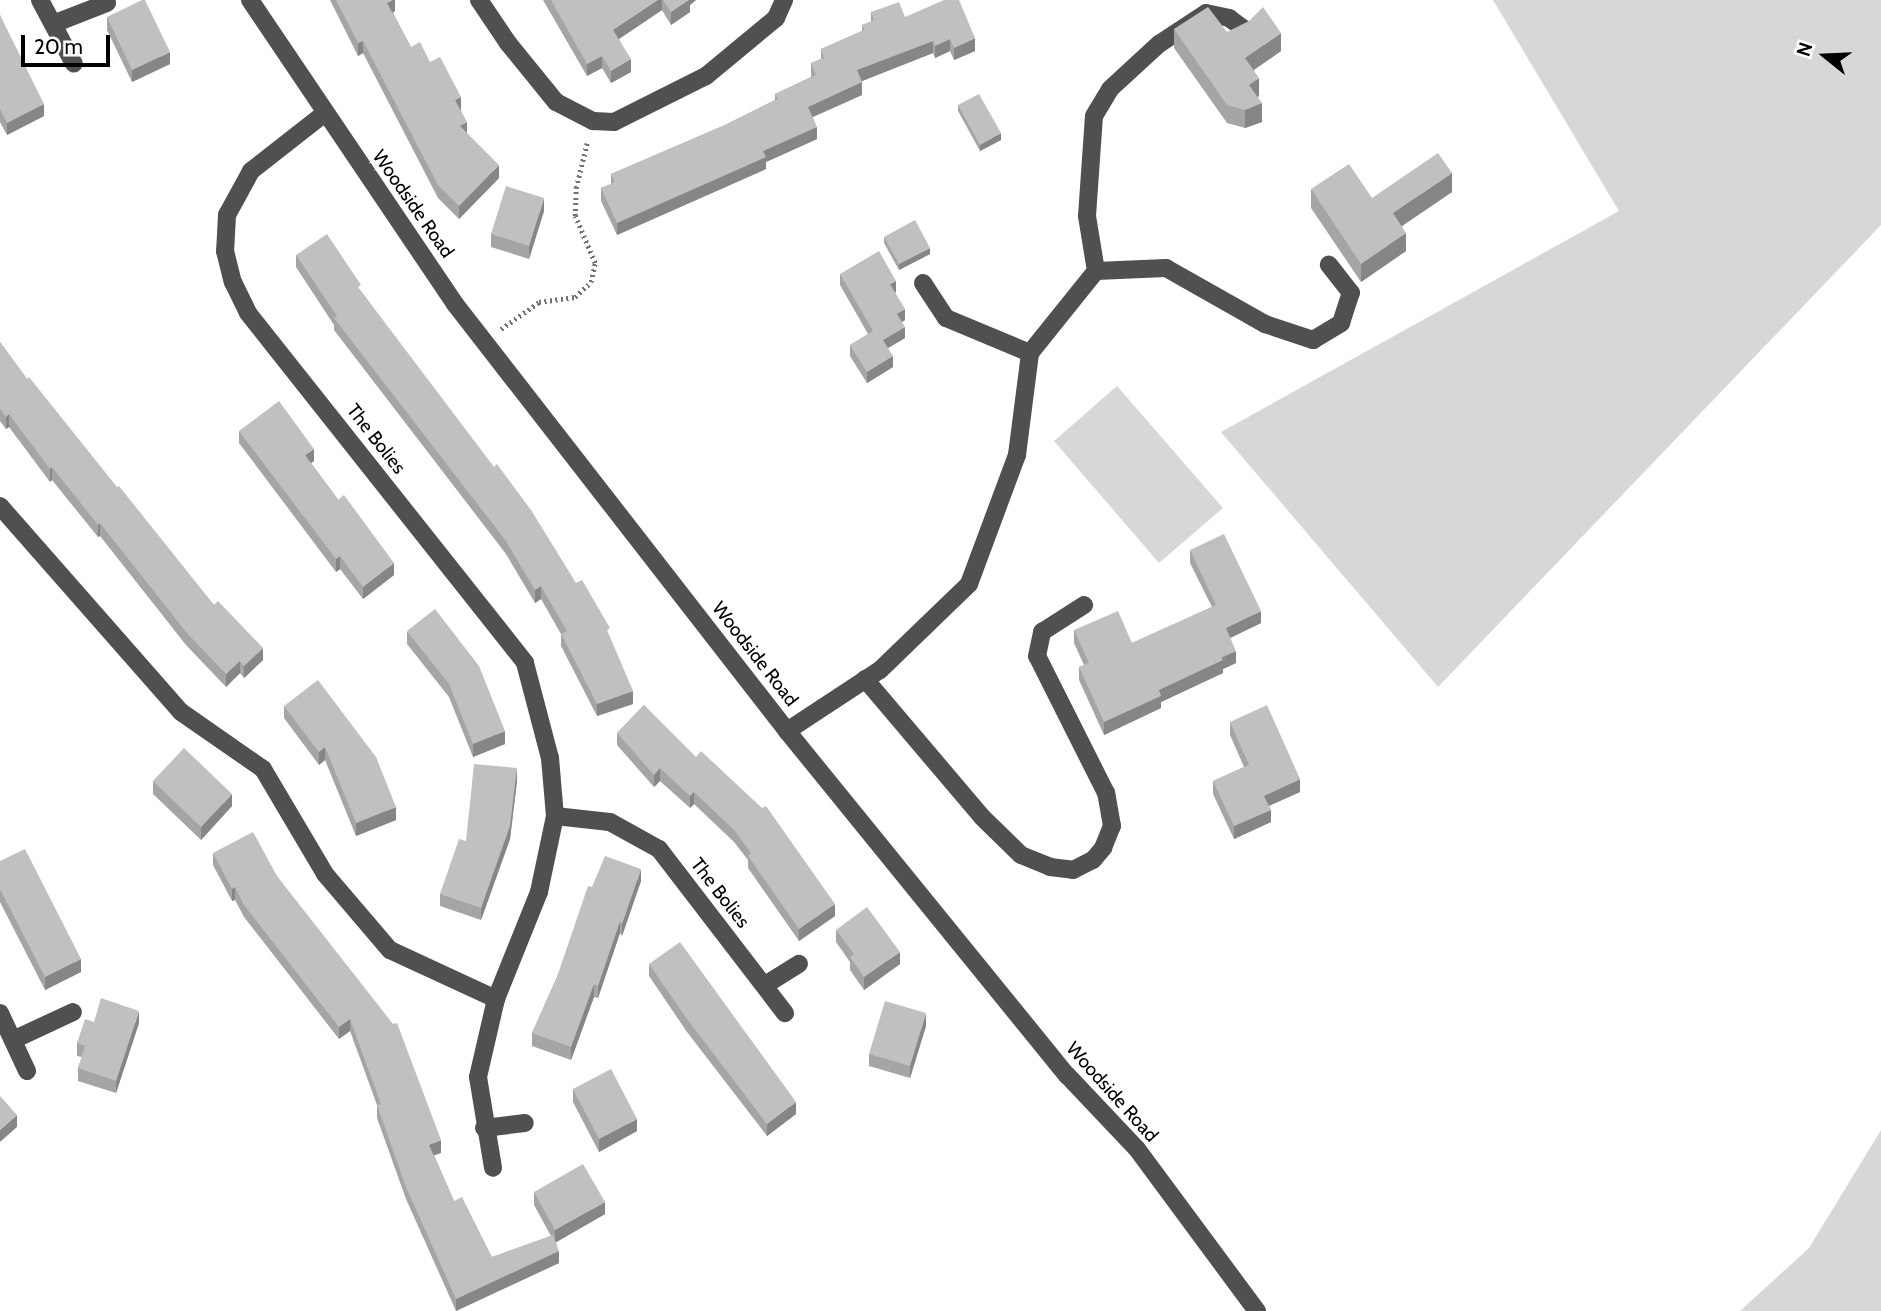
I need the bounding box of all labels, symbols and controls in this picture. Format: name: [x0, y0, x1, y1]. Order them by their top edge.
scale bar: [24, 21, 114, 65]
north arrow: [1790, 21, 1860, 91]
text: 20 m: [34, 34, 83, 59]
text: N: [1792, 39, 1818, 59]
street label: Woodside Road: [367, 146, 459, 262]
street label: The Bolies: [342, 400, 410, 478]
street label: Woodside Road: [707, 597, 803, 711]
street label: The Bolies: [686, 854, 754, 932]
street label: Woodside Road: [1061, 1037, 1163, 1147]

